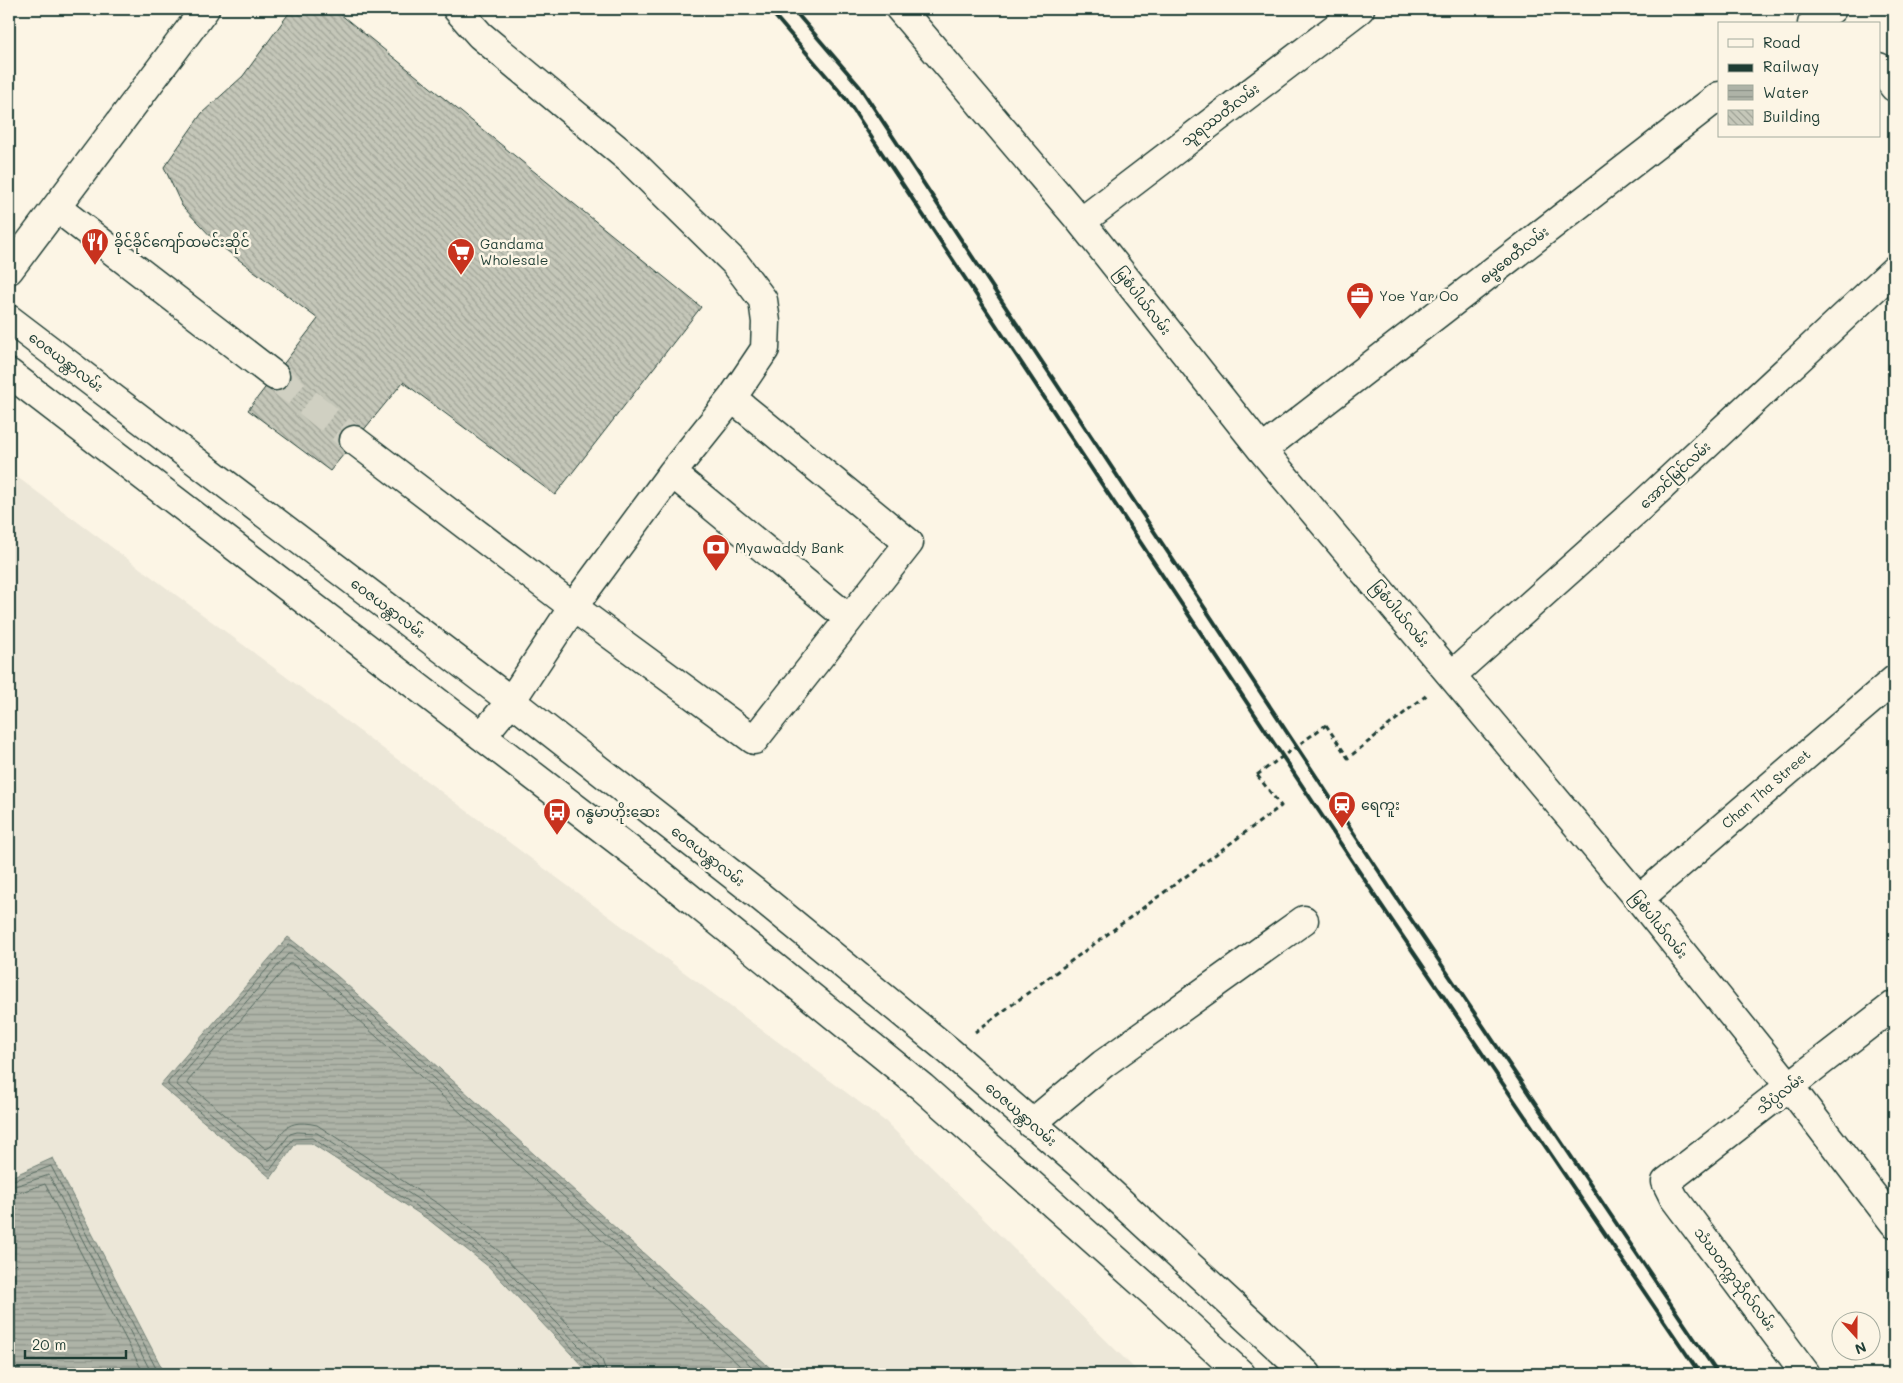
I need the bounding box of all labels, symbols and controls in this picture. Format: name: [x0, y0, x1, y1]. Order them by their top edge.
legend: [1718, 22, 1880, 138]
text: Road: [1763, 32, 1800, 52]
text: Railway: [1763, 56, 1819, 76]
street label: သူရဿတီလမ်း: [1177, 79, 1265, 153]
text: Water: [1763, 82, 1809, 102]
text: Building: [1763, 106, 1820, 126]
street label: ဓမ္မစေတီလမ်း: [1475, 222, 1554, 290]
restaurant icon: ခိုင်ခိုင်ကျော်ထမင်းဆိုင်: [80, 227, 110, 266]
place label: ခိုင်ခိုင်ကျော်ထမင်းဆိုင်: [114, 232, 250, 254]
place label: Gandama Wholesale: [480, 234, 548, 269]
supermarket icon: Gandama Wholesale: [446, 237, 476, 276]
street label: မြစံပါယ်လမ်း: [1109, 263, 1176, 340]
office icon: Yoe Yar Oo: [1345, 281, 1375, 320]
place label: Yoe Yar Oo: [1379, 286, 1458, 305]
street label: ဝေဇယန္တာလမ်း: [23, 327, 107, 398]
street label: အောင်မြင်လမ်း: [1635, 437, 1716, 515]
bank icon: Myawaddy Bank: [701, 533, 731, 572]
place label: Myawaddy Bank: [735, 538, 844, 557]
street label: ဝေဇယန္တာလမ်း: [345, 573, 429, 644]
street label: မြစံပါယ်လမ်း: [1365, 576, 1434, 653]
street label: Chan Tha Street: [1717, 745, 1814, 833]
station icon: ရေကူး: [1327, 790, 1357, 829]
place label: ရေကူး: [1361, 795, 1400, 817]
bus stop icon: ဂန္ဓမာဟိုးဆေး: [542, 797, 572, 836]
place label: ဂန္ဓမာဟိုးဆေး: [576, 802, 660, 824]
street label: ဝေဇယန္တာလမ်း: [666, 821, 749, 893]
street label: မြစံပါယ်လမ်း: [1624, 887, 1692, 964]
street label: သိပ္ပံလမ်း: [1752, 1069, 1809, 1121]
street label: ဝေဇယန္တာလမ်း: [980, 1077, 1061, 1152]
street label: သံဃတက္ကသိုလ်လမ်း: [1688, 1223, 1780, 1336]
north arrow: [1830, 1310, 1880, 1360]
scale bar: [25, 1328, 126, 1360]
text: 20 m: [32, 1334, 66, 1354]
text: N: [1852, 1338, 1869, 1359]

